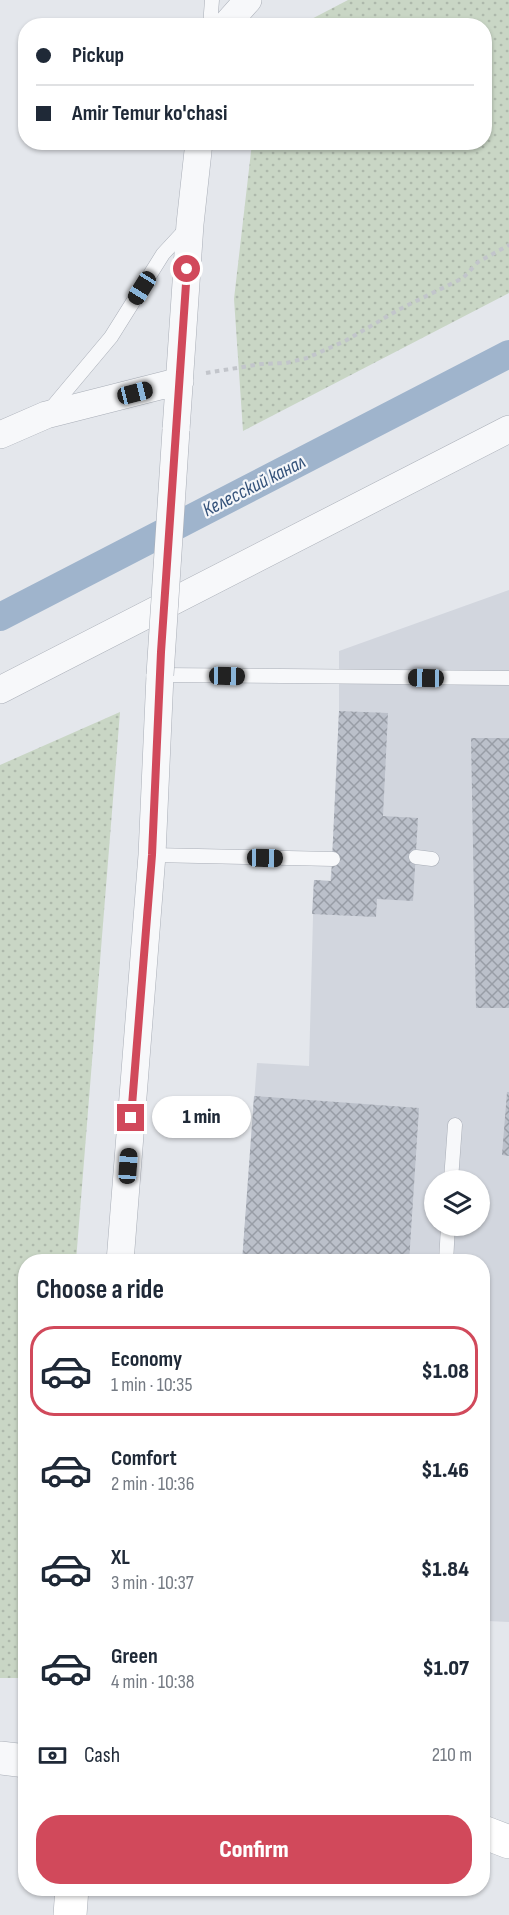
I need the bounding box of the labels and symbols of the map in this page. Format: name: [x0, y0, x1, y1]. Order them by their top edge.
route start: [173, 255, 200, 282]
car: [125, 268, 159, 308]
car: [115, 380, 155, 406]
water label: Келесский канал: [199, 450, 310, 522]
car: [209, 667, 245, 685]
car: [408, 669, 444, 687]
car: [247, 849, 283, 867]
callout: 1 min: [152, 1097, 251, 1139]
route end: [117, 1104, 144, 1131]
car: [118, 1147, 138, 1185]

